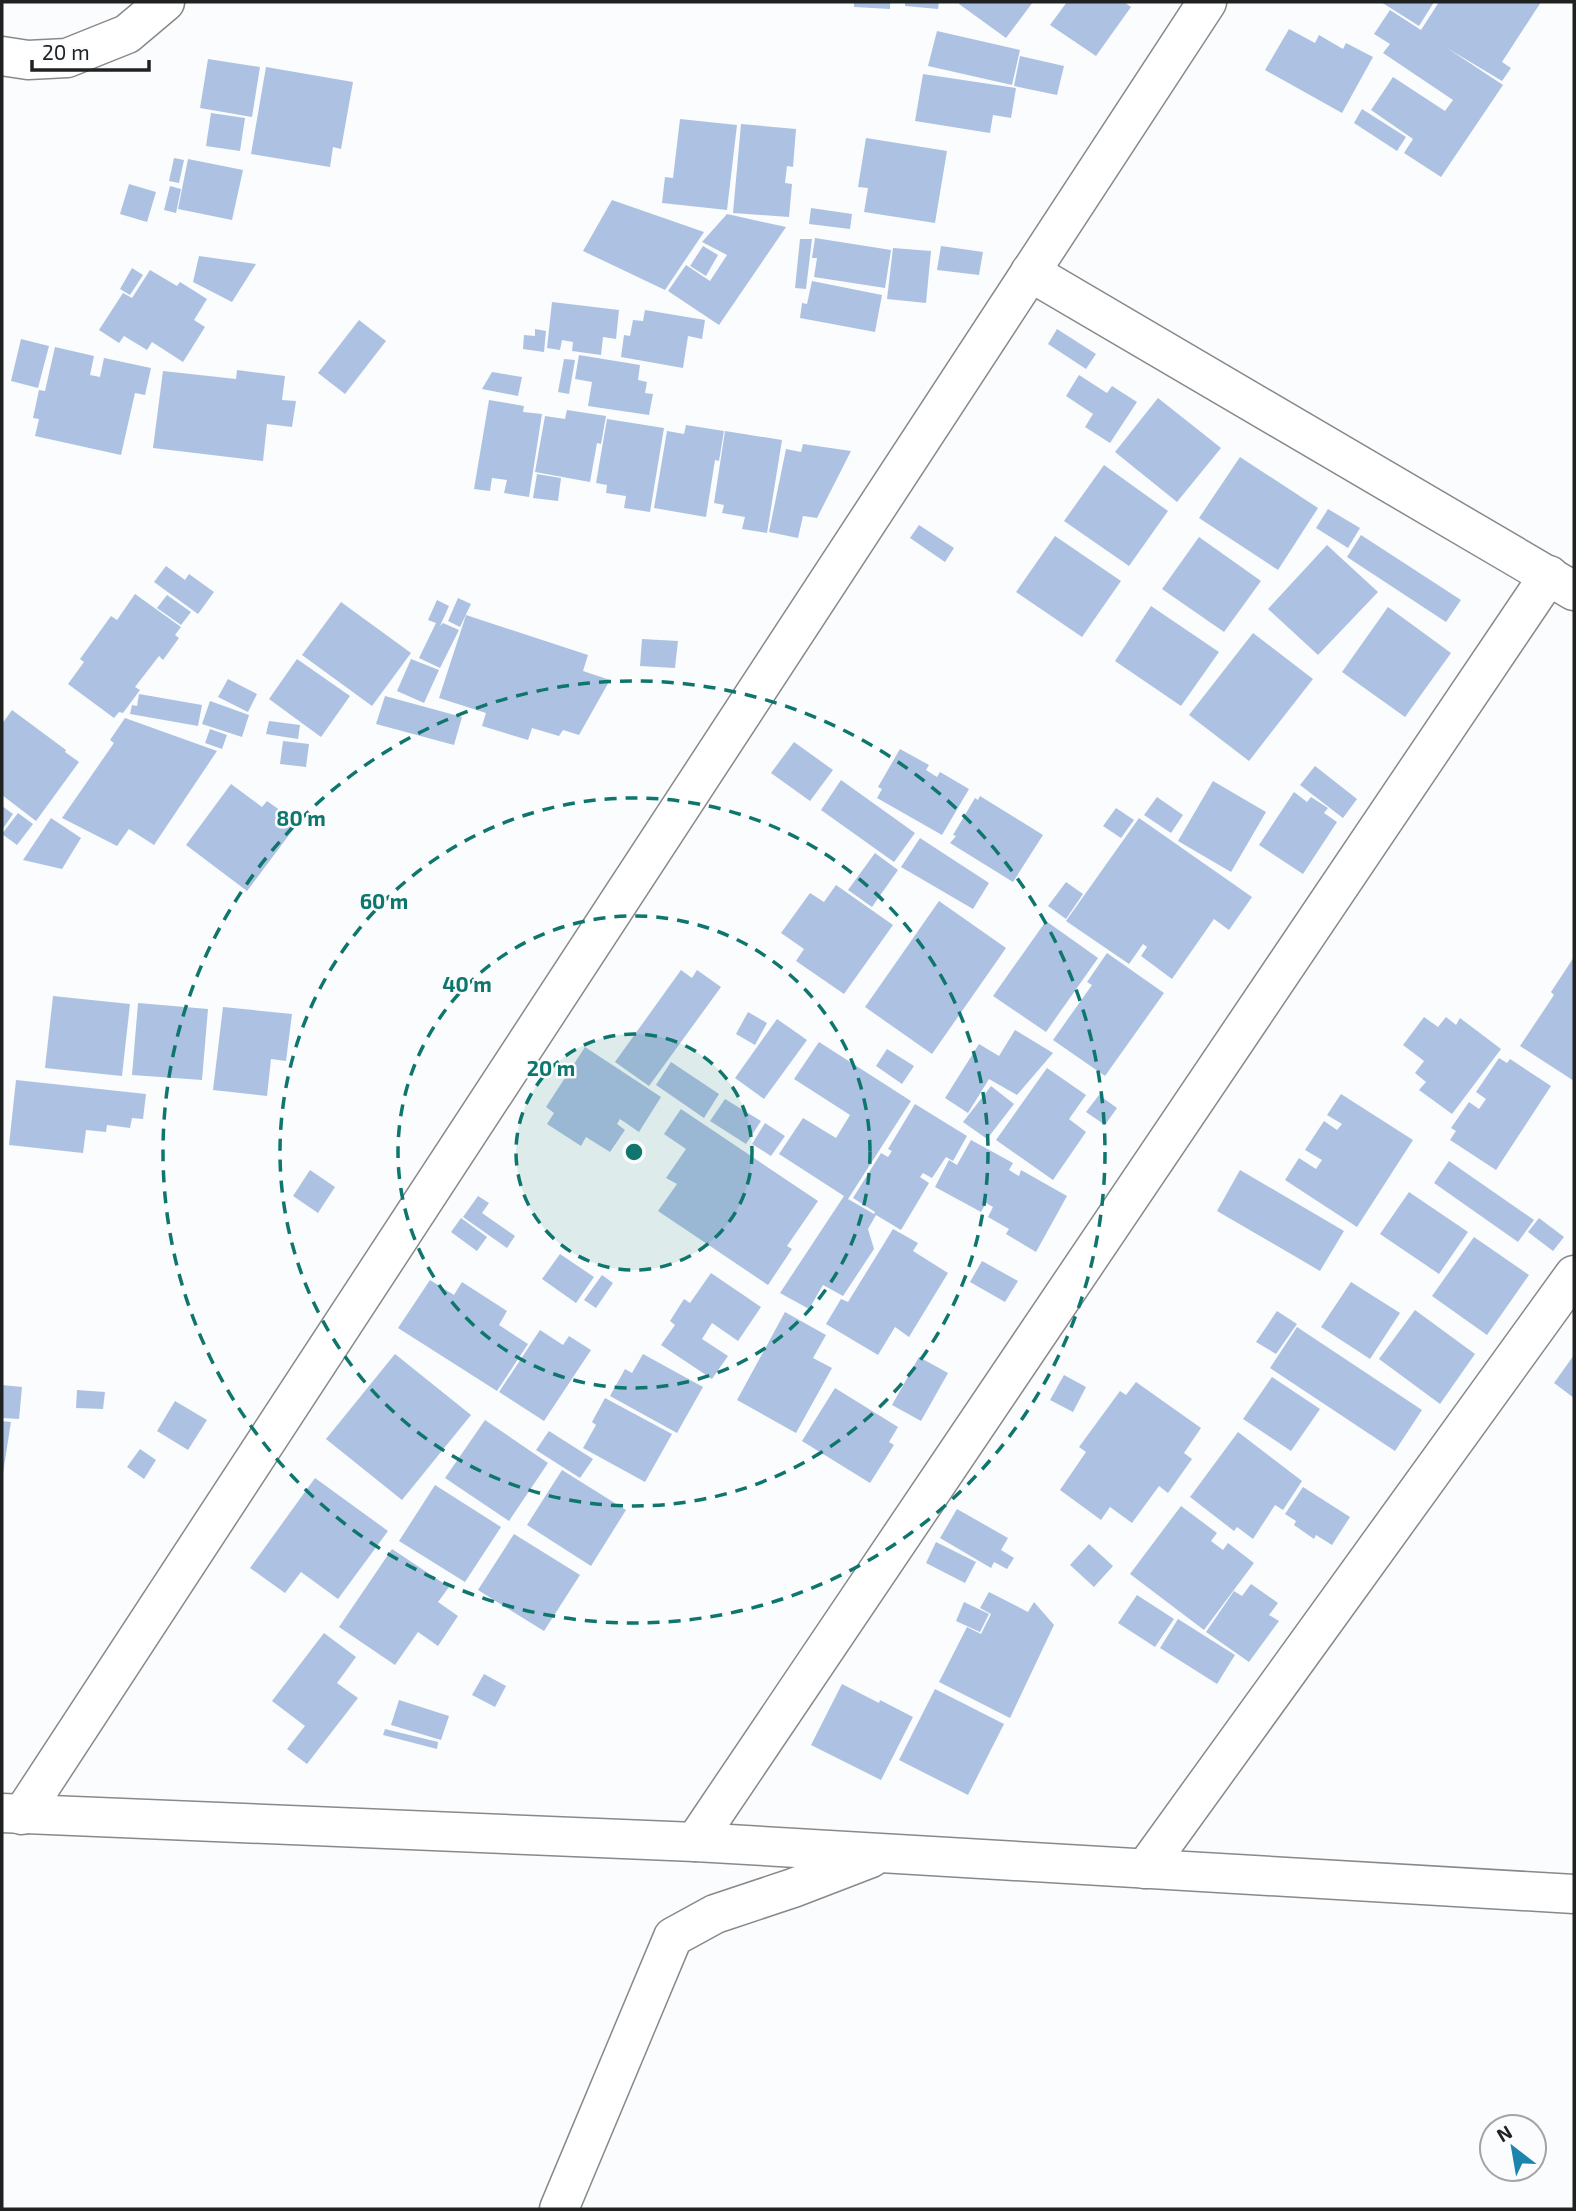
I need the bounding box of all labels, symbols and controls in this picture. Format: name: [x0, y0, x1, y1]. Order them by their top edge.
scale bar: [32, 28, 149, 72]
text: 20 m: [42, 39, 90, 64]
text: 80 m: [276, 805, 326, 830]
text: 60 m: [360, 888, 408, 913]
text: 40 m: [442, 971, 492, 996]
text: 20 m: [527, 1055, 575, 1080]
centre of rings: [622, 1140, 646, 1164]
north arrow: [1478, 2113, 1548, 2183]
text: N: [1492, 2120, 1516, 2146]

